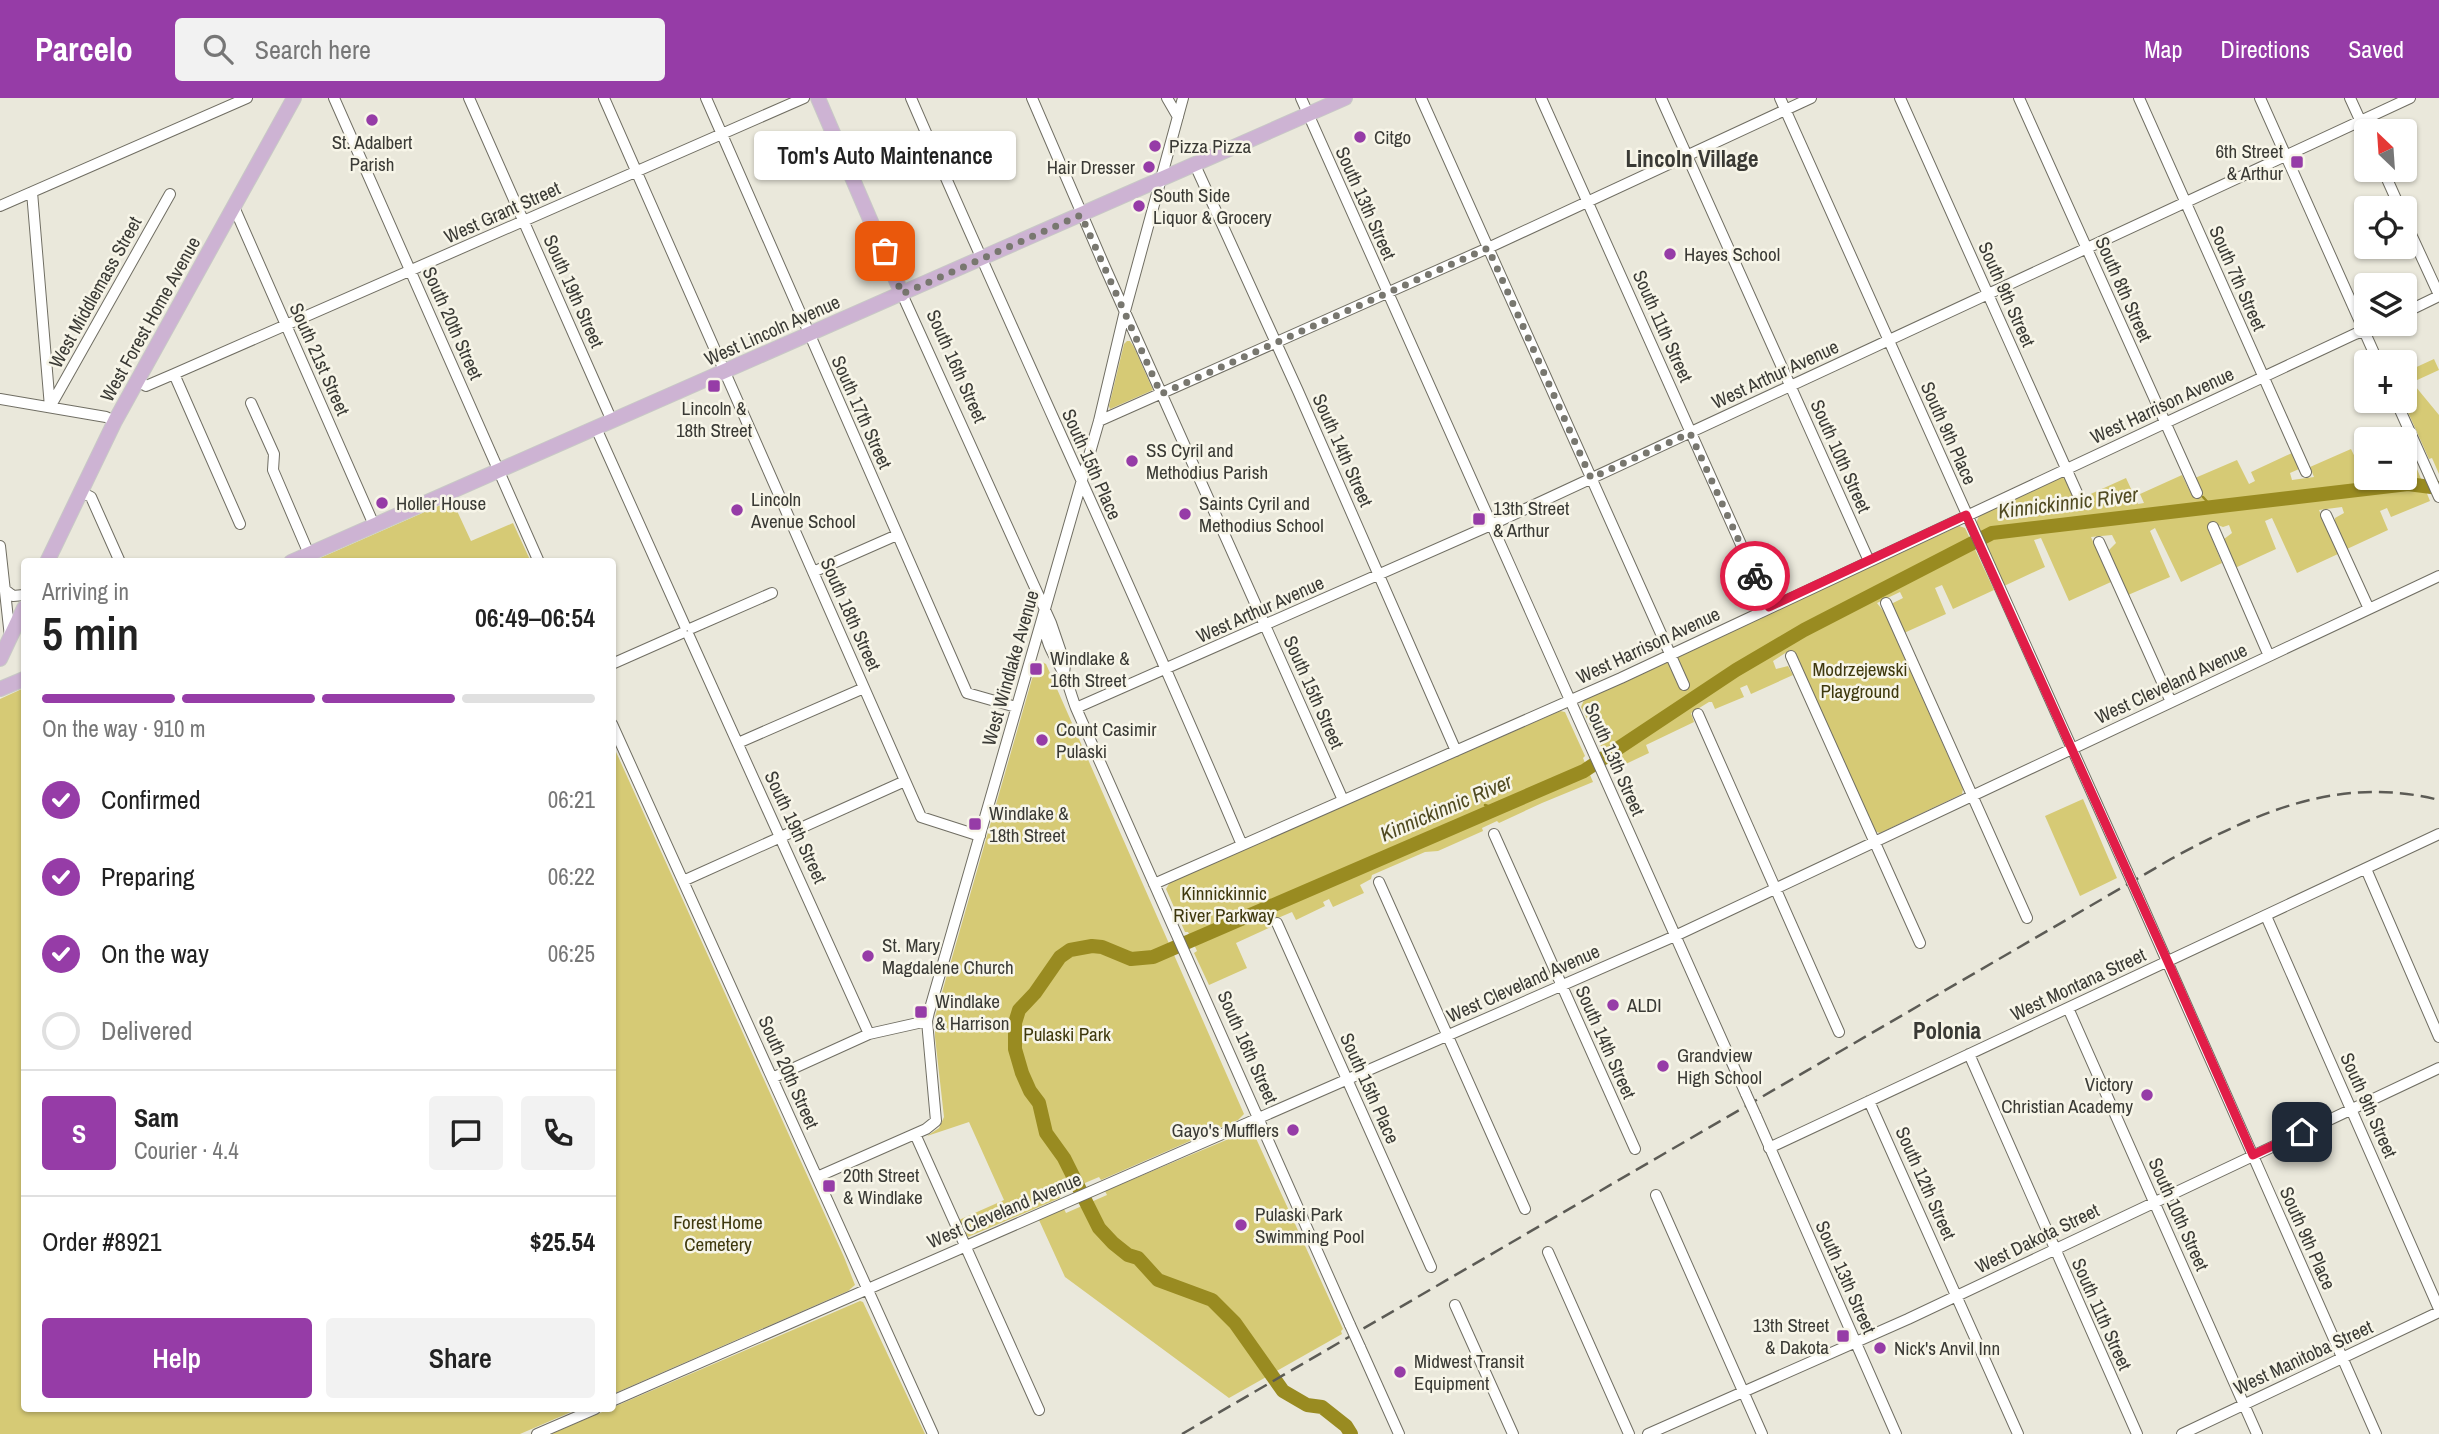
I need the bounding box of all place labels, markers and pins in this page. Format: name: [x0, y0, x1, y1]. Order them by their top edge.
marker: St. Adalbert Parish: [364, 112, 380, 128]
place label: Citgo: [1374, 124, 1411, 150]
place label: St. Adalbert Parish: [332, 129, 413, 177]
marker: Citgo: [1352, 129, 1368, 145]
callout: Tom's Auto Maintenance: [754, 132, 1016, 181]
place label: Pizza Pizza: [1169, 133, 1252, 159]
marker: Pizza Pizza: [1147, 138, 1163, 154]
place label: 6th Street & Arthur: [2215, 138, 2284, 186]
place label: Hair Dresser: [1047, 154, 1136, 180]
marker: 6th Street & Arthur: [2289, 154, 2305, 170]
marker: Hair Dresser: [1141, 159, 1157, 175]
place label: South Side Liquor & Grocery: [1153, 182, 1272, 230]
marker: South Side Liquor & Grocery: [1131, 198, 1147, 214]
pin: [855, 221, 915, 281]
place label: Hayes School: [1684, 241, 1780, 267]
marker: Hayes School: [1662, 246, 1678, 262]
marker: Lincoln & 18th Street: [706, 378, 722, 394]
place label: Lincoln & 18th Street: [676, 395, 753, 443]
place label: SS Cyril and Methodius Parish: [1146, 437, 1268, 485]
marker: SS Cyril and Methodius Parish: [1124, 453, 1140, 469]
place label: Lincoln Avenue School: [750, 486, 856, 534]
place label: Holler House: [396, 490, 486, 516]
place label: Saints Cyril and Methodius School: [1199, 490, 1324, 538]
marker: Holler House: [374, 495, 390, 511]
place label: 13th Street & Arthur: [1493, 495, 1570, 543]
marker: Lincoln Avenue School: [729, 502, 745, 518]
marker: Saints Cyril and Methodius School: [1177, 506, 1193, 522]
marker: 13th Street & Arthur: [1471, 511, 1487, 527]
place label: Windlake & 16th Street: [1050, 645, 1130, 693]
marker: Windlake & 16th Street: [1028, 661, 1044, 677]
place label: Count Casimir Pulaski: [1056, 716, 1157, 764]
marker: Count Casimir Pulaski: [1034, 732, 1050, 748]
place label: Windlake & 18th Street: [989, 800, 1069, 848]
marker: Windlake & 18th Street: [967, 816, 983, 832]
place label: St. Mary Magdalene Church: [882, 932, 1014, 980]
marker: St. Mary Magdalene Church: [860, 948, 876, 964]
place label: Windlake & Harrison: [935, 988, 1009, 1036]
place label: ALDI: [1626, 992, 1662, 1018]
marker: ALDI: [1605, 997, 1621, 1013]
marker: Windlake & Harrison: [913, 1004, 929, 1020]
place label: Grandview High School: [1677, 1042, 1762, 1090]
marker: Grandview High School: [1655, 1058, 1671, 1074]
place label: Victory Christian Academy: [2001, 1071, 2133, 1119]
marker: Victory Christian Academy: [2139, 1087, 2155, 1103]
pin: [2272, 1102, 2332, 1162]
place label: Gayo's Mufflers: [1172, 1117, 1279, 1143]
marker: Gayo's Mufflers: [1285, 1122, 1301, 1138]
place label: 20th Street & Windlake: [843, 1162, 923, 1210]
marker: 20th Street & Windlake: [821, 1178, 837, 1194]
place label: Pulaski Park Swimming Pool: [1255, 1201, 1364, 1249]
marker: Pulaski Park Swimming Pool: [1233, 1217, 1249, 1233]
place label: 13th Street & Dakota: [1753, 1312, 1830, 1360]
marker: 13th Street & Dakota: [1835, 1328, 1851, 1344]
place label: Nick's Anvil Inn: [1894, 1335, 2000, 1361]
marker: Nick's Anvil Inn: [1872, 1340, 1888, 1356]
place label: Midwest Transit Equipment: [1414, 1348, 1525, 1396]
marker: Midwest Transit Equipment: [1392, 1364, 1408, 1380]

